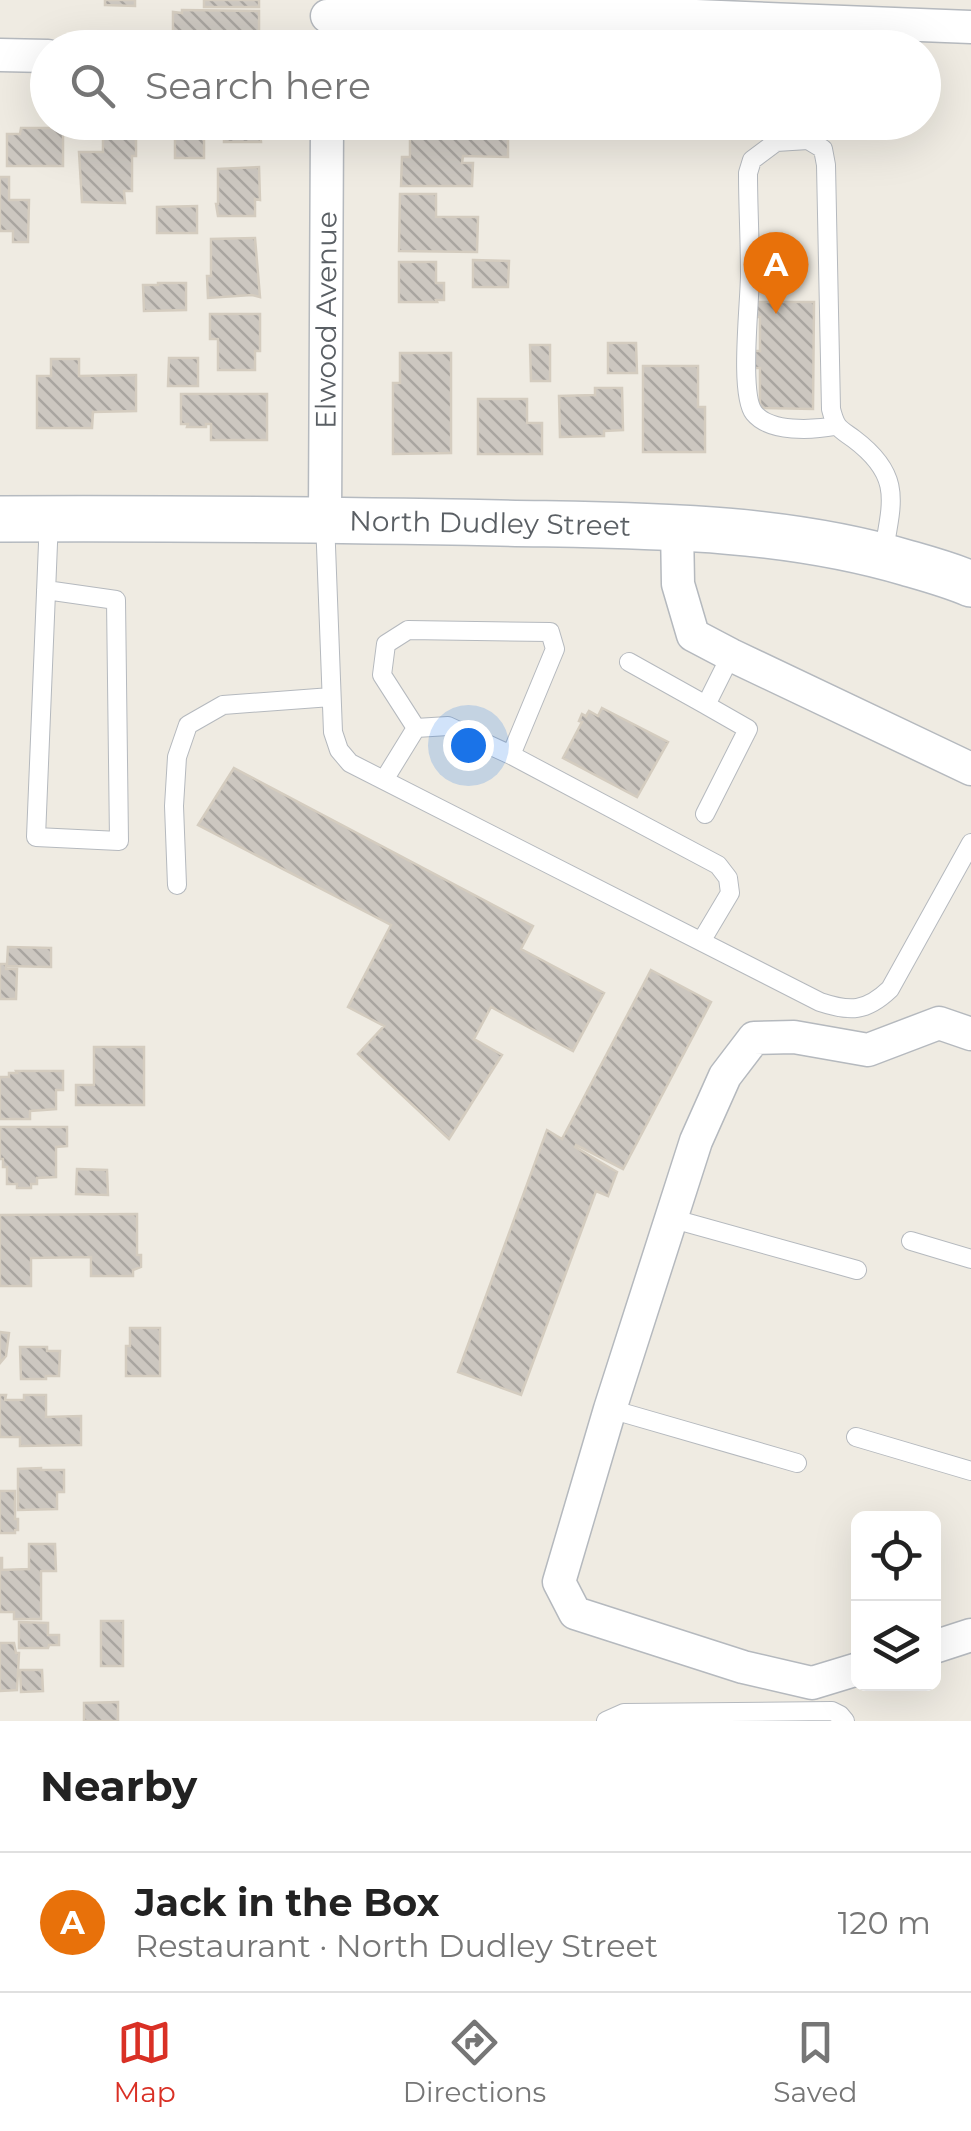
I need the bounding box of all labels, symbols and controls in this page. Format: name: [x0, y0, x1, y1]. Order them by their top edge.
search box: [30, 30, 941, 140]
icon: search: [65, 58, 120, 113]
text: Search here: [145, 62, 371, 109]
street label: Elwood Avenue: [308, 211, 344, 429]
pin: A: [744, 232, 808, 314]
street label: North Dudley Street: [349, 504, 632, 543]
your location: [443, 720, 494, 771]
map controls: [851, 1511, 941, 1691]
button: locate: [851, 1511, 941, 1601]
button: layers: [851, 1601, 941, 1691]
text: Nearby: [40, 1760, 197, 1812]
text: Jack in the Box: [135, 1879, 439, 1926]
text: A: [60, 1903, 85, 1942]
text: 120 m: [838, 1903, 931, 1942]
text: Restaurant · North Dudley Street: [135, 1926, 658, 1965]
tab: Map: [114, 2015, 176, 2109]
tab: Directions: [403, 2015, 546, 2109]
tab: Saved: [773, 2015, 857, 2109]

